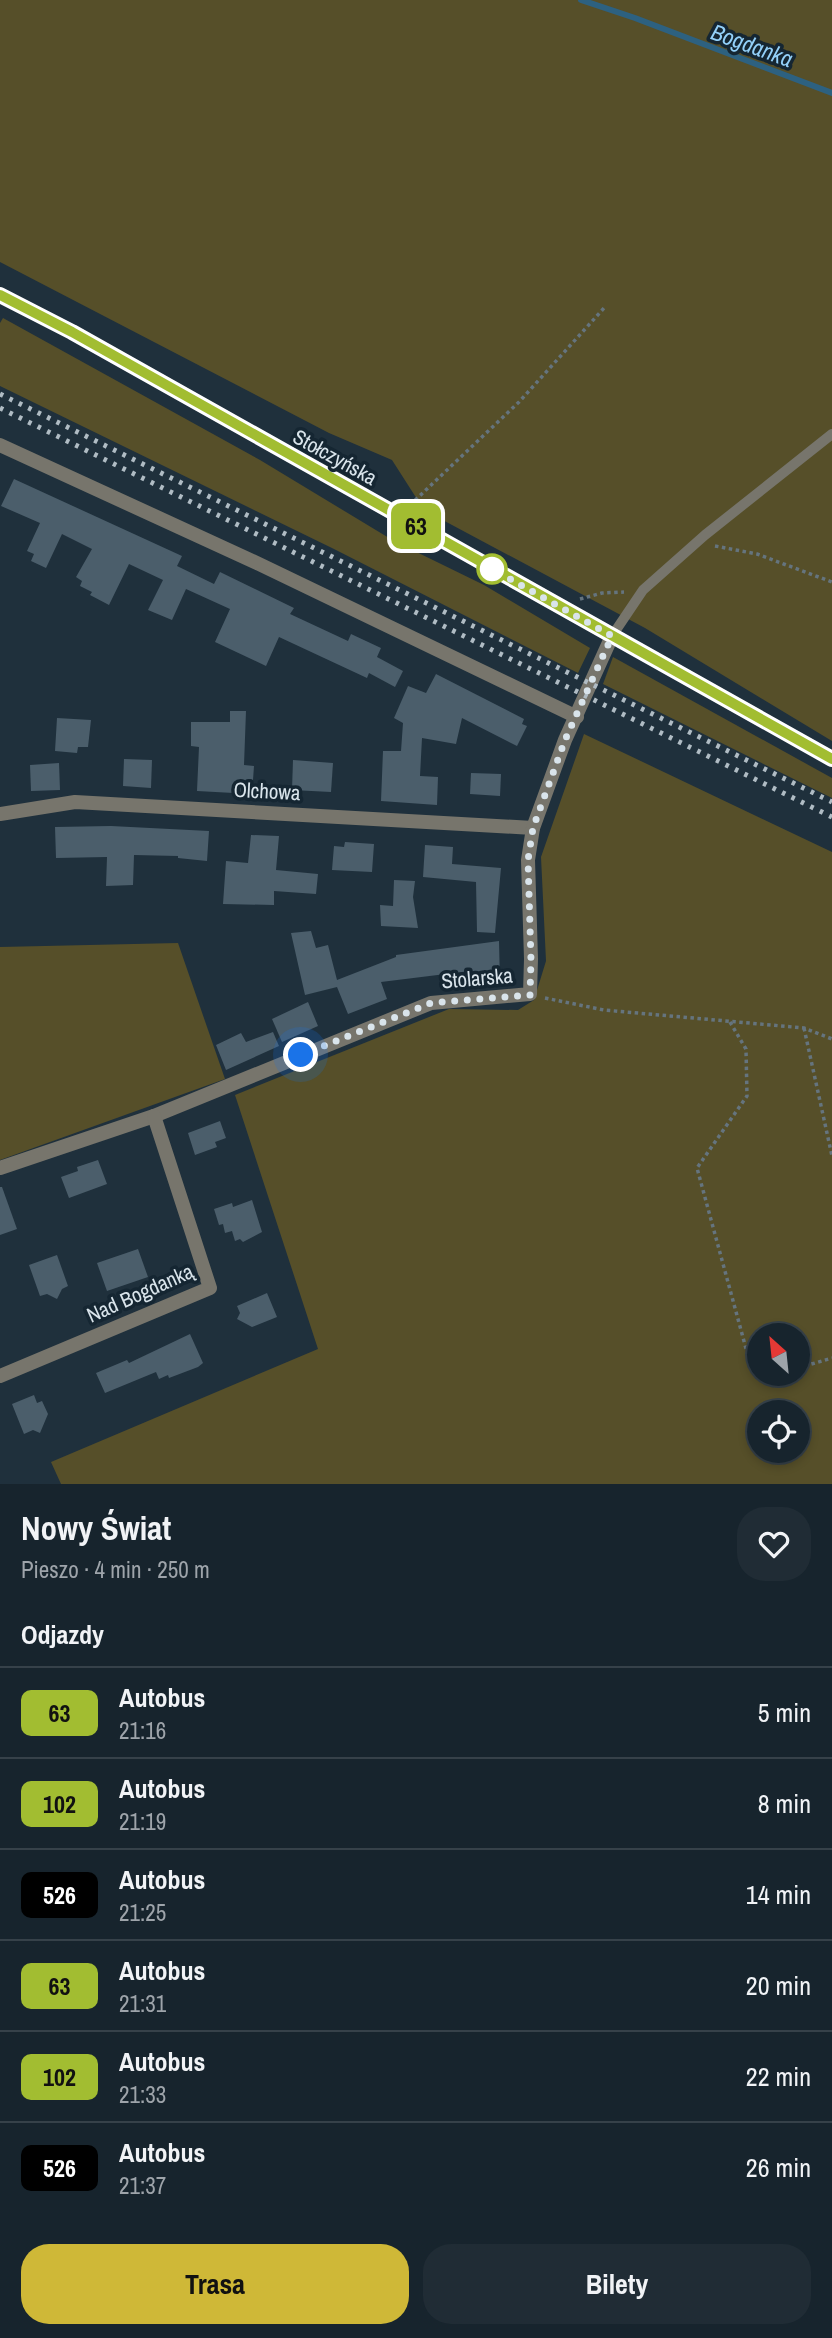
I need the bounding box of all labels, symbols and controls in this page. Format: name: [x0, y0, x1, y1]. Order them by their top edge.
water label: Bogdanka: [707, 16, 797, 74]
street label: Stołczyńska: [288, 422, 383, 492]
line badge: 63: [384, 503, 448, 549]
text: 63: [405, 510, 427, 542]
unlabelled marker: [477, 554, 507, 584]
street label: Olchowa: [233, 775, 302, 807]
street label: Stolarska: [440, 960, 514, 996]
your location: [283, 1037, 318, 1072]
street label: Nad Bogdanką: [82, 1256, 199, 1329]
north arrow: [747, 1323, 810, 1386]
map controls: [747, 1323, 810, 1463]
button: locate: [747, 1400, 810, 1463]
text: Nowy Świat: [21, 1506, 171, 1550]
button: heart: [737, 1507, 811, 1581]
text: Pieszo · 4 min · 250 m: [21, 1554, 210, 1585]
text: Odjazdy: [21, 1617, 104, 1652]
text: Autobus: [119, 1680, 205, 1715]
text: 5 min: [758, 1695, 811, 1730]
text: 63: [49, 1697, 70, 1729]
text: 21:16: [119, 1715, 166, 1746]
text: Autobus: [119, 1771, 205, 1806]
text: 8 min: [758, 1786, 811, 1821]
text: 102: [43, 1788, 76, 1820]
text: 21:19: [119, 1806, 166, 1837]
text: Autobus: [119, 1862, 205, 1897]
text: 14 min: [746, 1877, 811, 1912]
text: 526: [43, 1879, 76, 1911]
text: 21:25: [119, 1897, 166, 1928]
text: Autobus: [119, 1953, 205, 1988]
text: 20 min: [746, 1968, 811, 2003]
text: 63: [49, 1970, 70, 2002]
text: 21:31: [119, 1988, 166, 2019]
text: Autobus: [119, 2044, 205, 2079]
text: 22 min: [746, 2059, 811, 2094]
text: 102: [43, 2061, 76, 2093]
text: 21:33: [119, 2079, 166, 2110]
text: Autobus: [119, 2135, 205, 2170]
text: 26 min: [746, 2150, 811, 2185]
text: 526: [43, 2152, 76, 2184]
text: 21:37: [119, 2170, 166, 2201]
button: Trasa: [21, 2244, 409, 2324]
button: Bilety: [423, 2244, 811, 2324]

